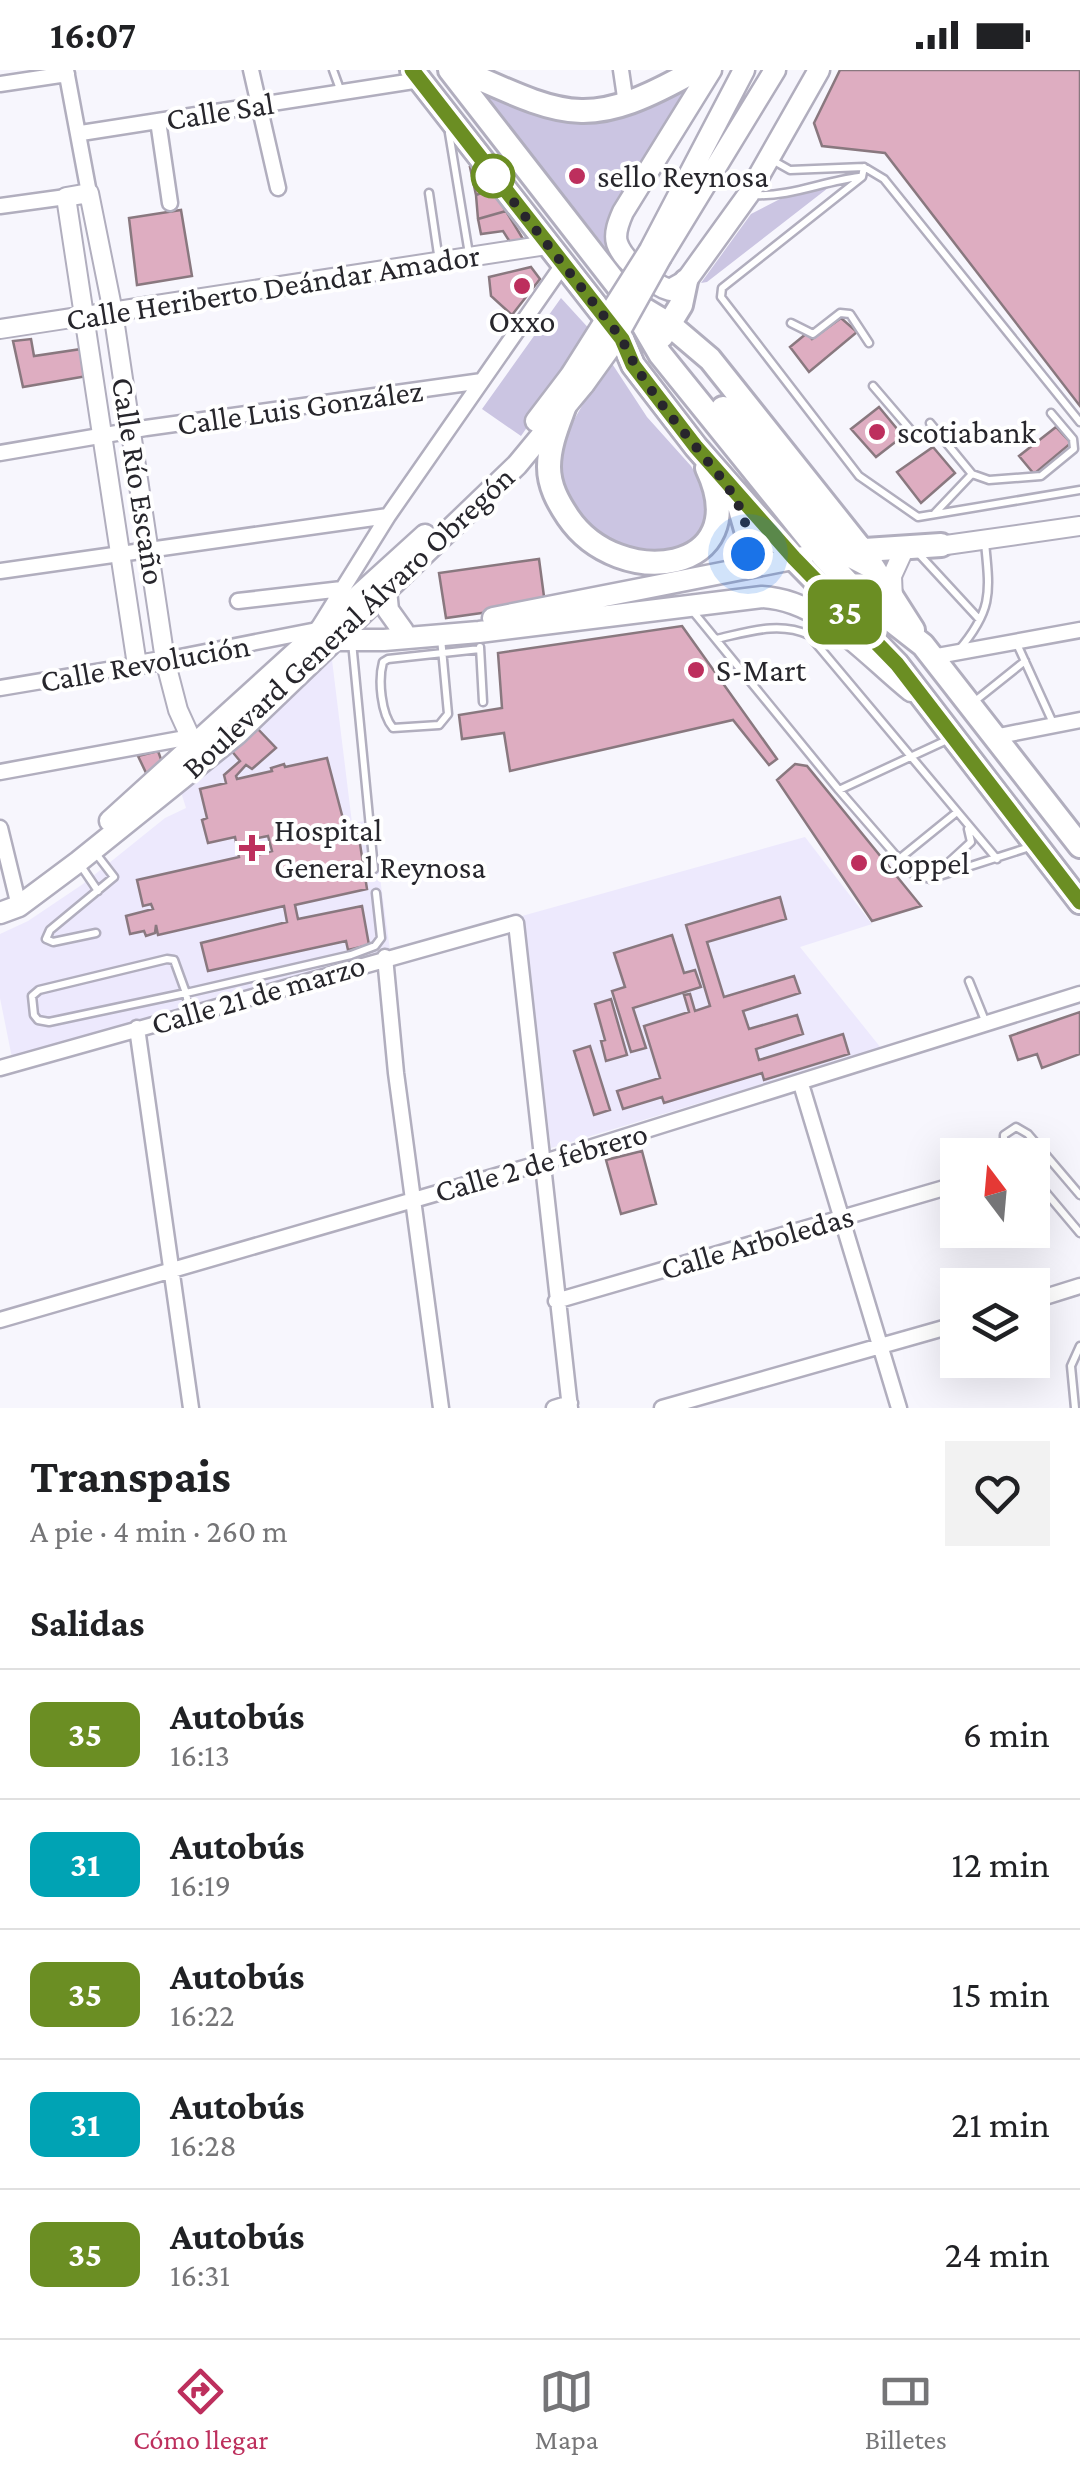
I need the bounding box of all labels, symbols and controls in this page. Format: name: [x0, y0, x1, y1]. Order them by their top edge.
text: 16:07: [50, 14, 136, 56]
street label: Calle Sal: [164, 85, 276, 137]
unlabelled marker: [472, 155, 514, 197]
place label: sello Reynosa: [597, 158, 769, 194]
marker: sello Reynosa: [566, 165, 588, 187]
street label: Calle Heriberto Deándar Amador: [63, 236, 483, 338]
marker: Oxxo: [511, 275, 533, 297]
place label: Oxxo: [489, 303, 555, 339]
street label: Calle Luis González: [175, 372, 425, 442]
street label: Calle Río Escaño: [105, 375, 173, 587]
place label: scotiabank: [897, 414, 1037, 450]
marker: scotiabank: [866, 421, 888, 443]
street label: Boulevard General Álvaro Obregón: [175, 459, 521, 785]
your location: [723, 529, 773, 579]
line badge: 35: [800, 580, 890, 644]
text: 35: [828, 593, 862, 632]
street label: Calle Revolución: [37, 627, 253, 699]
place label: S-Mart: [716, 652, 807, 688]
marker: S-Mart: [685, 659, 707, 681]
place label: Hospital General Reynosa: [274, 812, 486, 885]
marker: Hospital General Reynosa: [239, 835, 265, 861]
place label: Coppel: [879, 845, 970, 881]
marker: Coppel: [848, 852, 870, 874]
street label: Calle 21 de marzo: [147, 946, 369, 1042]
street label: Calle 2 de febrero: [431, 1114, 651, 1210]
north arrow: [940, 1138, 1050, 1248]
map controls: [940, 1138, 1050, 1378]
street label: Calle Arboledas: [656, 1197, 858, 1287]
button: layers: [940, 1268, 1050, 1378]
button: heart: [945, 1441, 1050, 1546]
text: Transpais: [30, 1449, 231, 1502]
text: A pie · 4 min · 260 m: [30, 1513, 288, 1549]
text: Salidas: [30, 1602, 144, 1644]
text: Autobús: [170, 1695, 305, 1737]
text: 6 min: [963, 1713, 1050, 1755]
text: 35: [68, 1715, 102, 1754]
text: 16:13: [170, 1737, 230, 1773]
text: Autobús: [170, 1825, 305, 1867]
text: 12 min: [951, 1843, 1050, 1885]
text: 31: [70, 1845, 100, 1884]
text: 16:19: [170, 1867, 231, 1903]
text: Autobús: [170, 1955, 305, 1997]
text: 15 min: [951, 1973, 1050, 2015]
text: 35: [68, 1975, 102, 2014]
text: 16:22: [170, 1997, 235, 2033]
text: Autobús: [170, 2085, 305, 2127]
text: 21 min: [951, 2103, 1050, 2145]
text: 31: [70, 2105, 100, 2144]
text: 16:28: [170, 2127, 237, 2163]
text: Autobús: [170, 2215, 305, 2257]
text: 24 min: [944, 2233, 1050, 2275]
text: 35: [68, 2235, 102, 2274]
text: 16:31: [170, 2257, 230, 2293]
tab: Cómo llegar: [133, 2364, 268, 2455]
tab: Mapa: [535, 2364, 599, 2455]
tab: Billetes: [865, 2364, 947, 2455]

